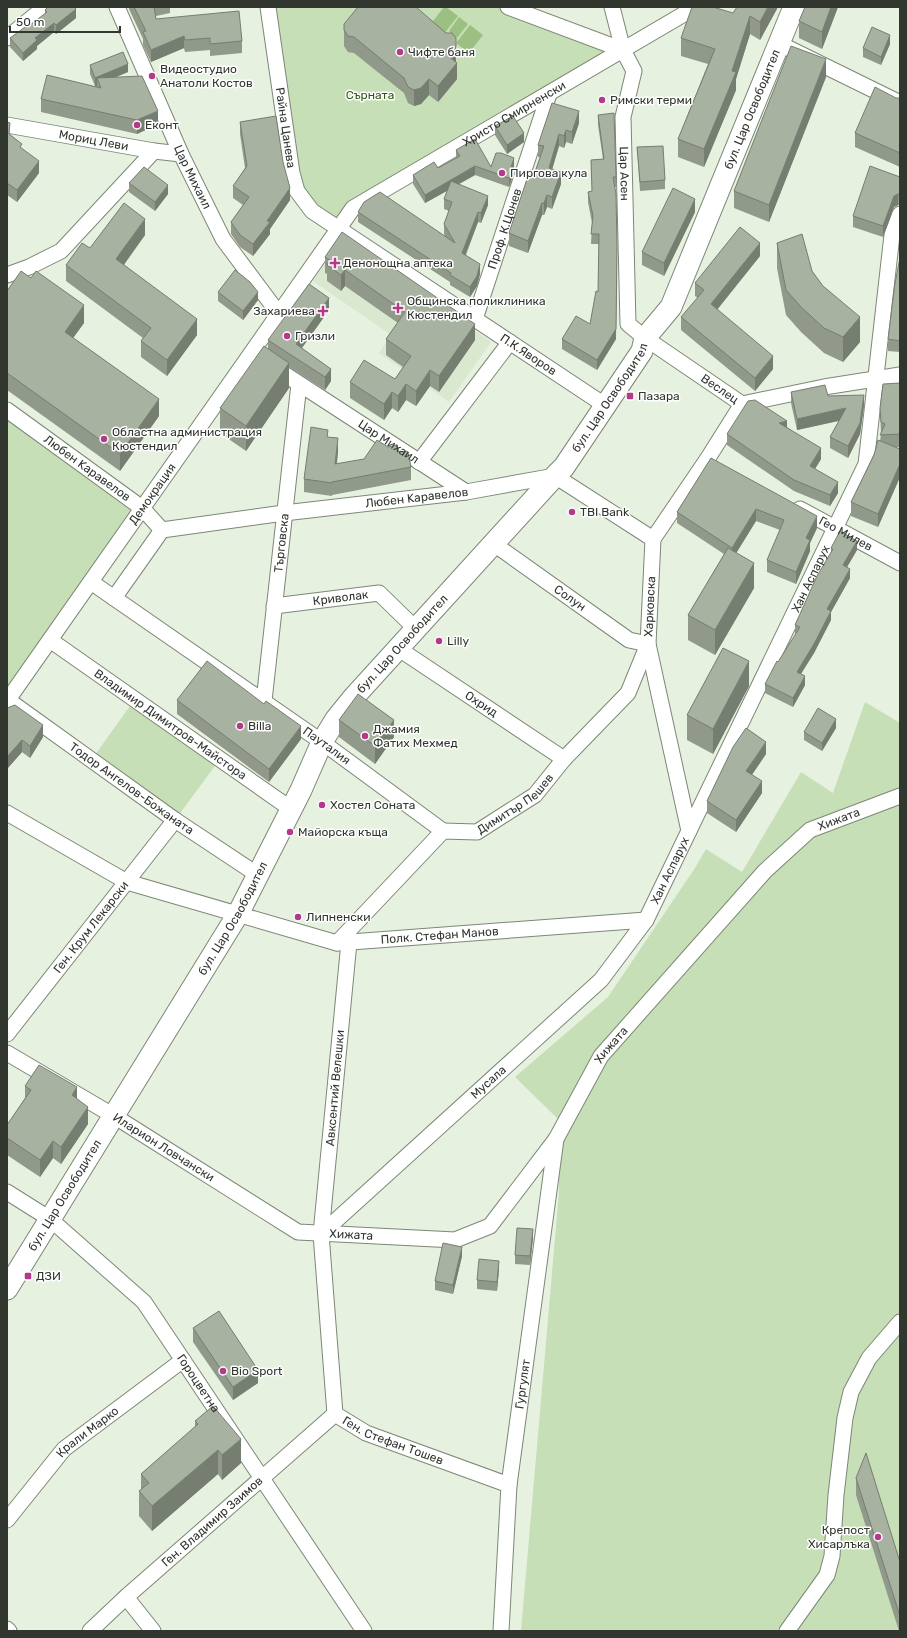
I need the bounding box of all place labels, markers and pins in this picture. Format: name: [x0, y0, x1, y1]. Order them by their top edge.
place label: Чифте баня: [408, 45, 475, 59]
marker: Чифте баня: [395, 47, 405, 57]
place label: Видеостудио Анатоли Костов: [160, 62, 253, 90]
marker: Видеостудио Анатоли Костов: [147, 71, 157, 81]
place label: Римски терми: [610, 93, 692, 107]
marker: Римски терми: [597, 95, 607, 105]
place label: Еконт: [145, 118, 179, 132]
marker: Еконт: [132, 120, 142, 130]
place label: Пиргова кула: [510, 166, 587, 180]
marker: Пиргова кула: [497, 168, 507, 178]
place label: Денонощна аптека: [343, 256, 453, 270]
marker: Денонощна аптека: [330, 258, 340, 268]
place label: Общинска поликлиника Кюстендил: [407, 294, 546, 322]
marker: Общинска поликлиника Кюстендил: [392, 302, 404, 314]
place label: Захариева: [253, 304, 315, 318]
marker: Захариева: [318, 306, 328, 316]
place label: Гризли: [295, 329, 335, 343]
marker: Гризли: [282, 331, 292, 341]
place label: Пазара: [638, 389, 680, 403]
marker: Пазара: [625, 391, 635, 401]
place label: Областна администрация Кюстендил: [112, 425, 262, 453]
marker: Областна администрация Кюстендил: [99, 434, 109, 444]
place label: TBI Bank: [580, 505, 630, 519]
marker: TBI Bank: [567, 507, 577, 517]
place label: Lilly: [447, 634, 469, 648]
marker: Lilly: [434, 636, 444, 646]
place label: Billa: [248, 719, 271, 733]
marker: Billa: [235, 721, 245, 731]
place label: Джамия Фатих Мехмед: [373, 722, 458, 750]
marker: Джамия Фатих Мехмед: [360, 731, 370, 741]
place label: Хостел Соната: [330, 798, 415, 812]
marker: Хостел Соната: [317, 800, 327, 810]
place label: Майорска къща: [298, 825, 388, 839]
marker: Майорска къща: [285, 827, 295, 837]
place label: Липненски: [306, 910, 371, 924]
marker: Липненски: [293, 912, 303, 922]
place label: ДЗИ: [36, 1269, 61, 1283]
marker: ДЗИ: [23, 1271, 33, 1281]
place label: Bio Sport: [231, 1364, 283, 1378]
marker: Bio Sport: [218, 1366, 228, 1376]
place label: Крепост Хисарлъка: [808, 1523, 870, 1551]
marker: Крепост Хисарлъка: [873, 1532, 883, 1542]

